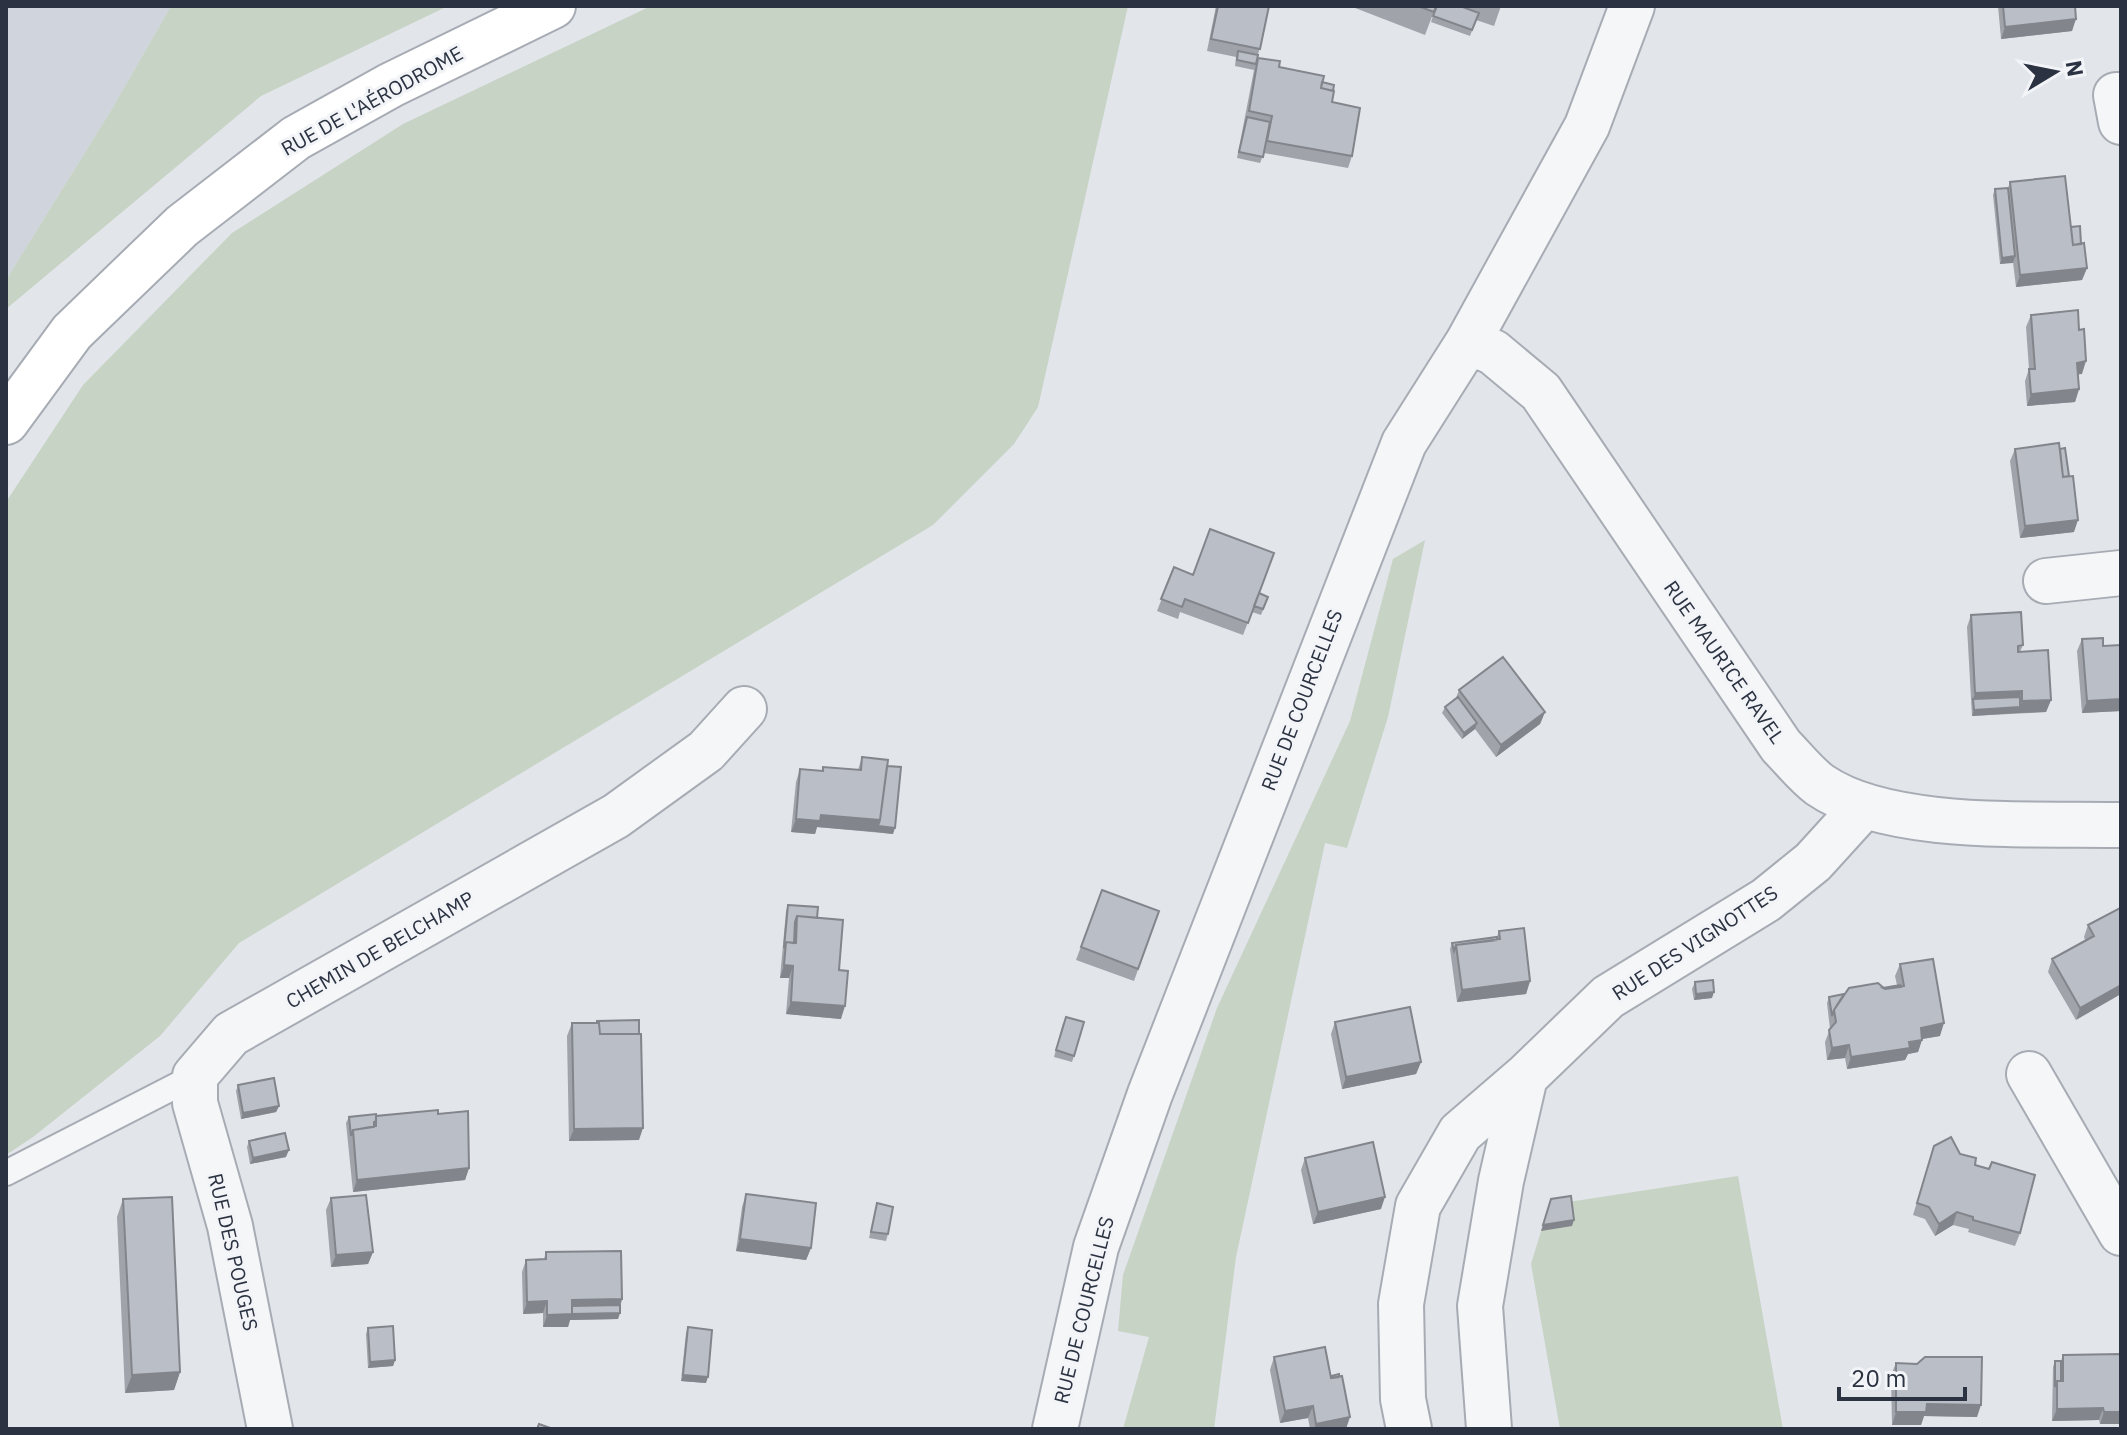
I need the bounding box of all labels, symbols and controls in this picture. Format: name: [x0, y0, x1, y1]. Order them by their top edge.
north arrow: [2015, 32, 2095, 112]
street label: RUE DE L'AÉRODROME: [276, 39, 468, 162]
text: N: [2060, 58, 2091, 79]
street label: RUE MAURICE RAVEL: [1658, 575, 1791, 749]
street label: RUE DE COURCELLES: [1254, 605, 1349, 794]
street label: RUE DES VIGNOTTES: [1607, 879, 1783, 1006]
street label: CHEMIN DE BELCHAMP: [281, 885, 479, 1015]
street label: RUE DES POUGES: [202, 1170, 265, 1333]
street label: RUE DE COURCELLES: [1047, 1213, 1120, 1406]
scale bar: [1839, 1351, 1965, 1401]
text: 20 m: [1851, 1362, 1906, 1394]

